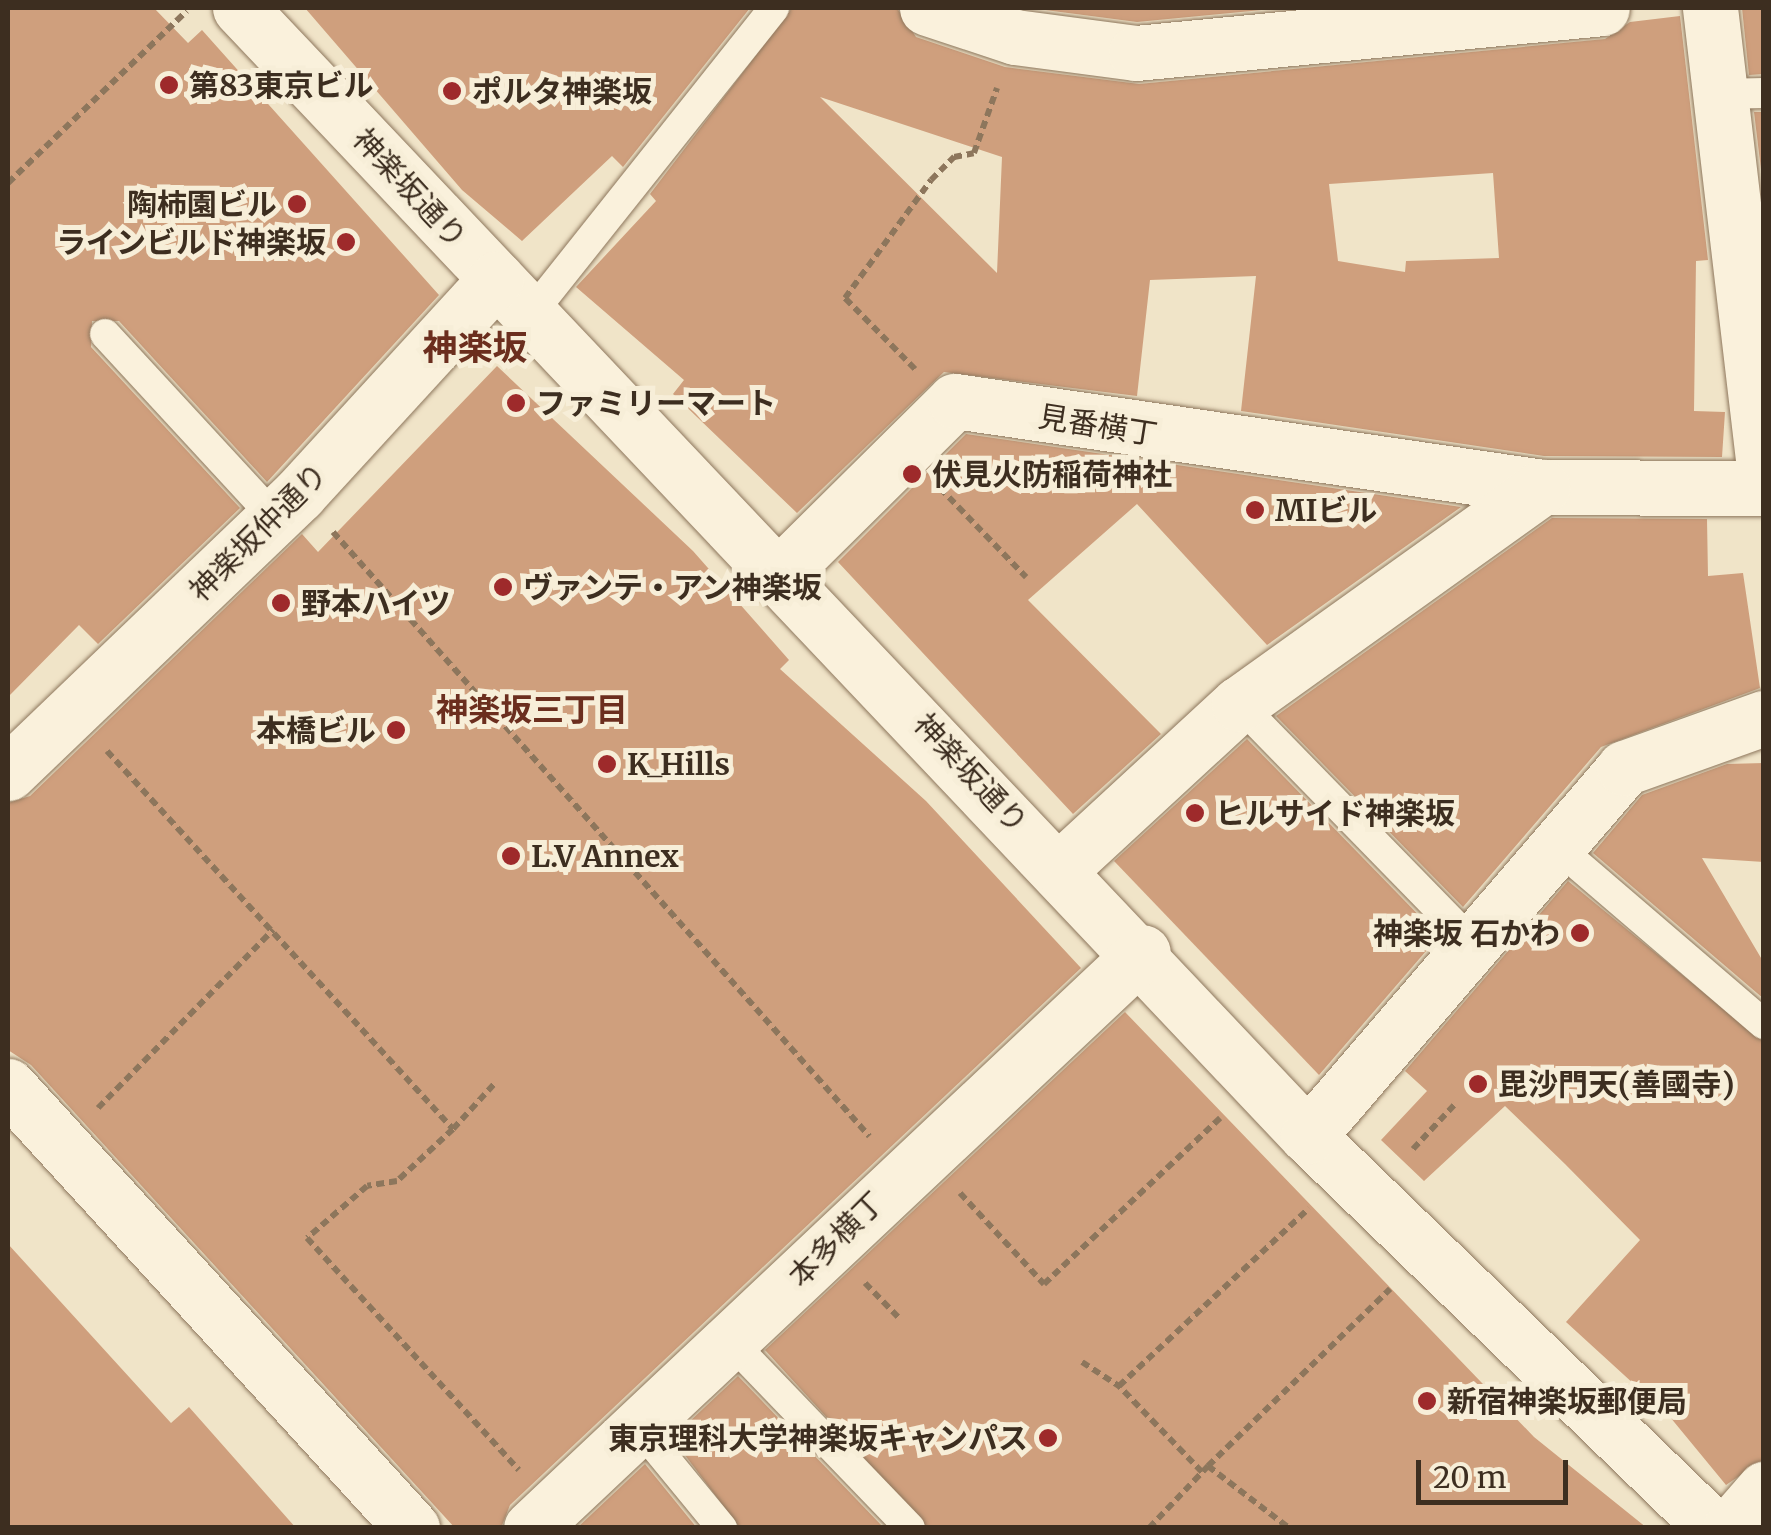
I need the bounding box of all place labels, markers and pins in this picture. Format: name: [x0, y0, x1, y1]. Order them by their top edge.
place label: 第83東京ビル: [189, 67, 374, 103]
place label: ポルタ神楽坂: [472, 73, 652, 109]
marker: 第83東京ビル: [158, 74, 180, 96]
marker: ポルタ神楽坂: [441, 80, 463, 102]
place label: 陶柿園ビル: [127, 186, 277, 222]
marker: 陶柿園ビル: [286, 193, 308, 215]
place label: ラインビルド神楽坂: [56, 224, 326, 260]
marker: ラインビルド神楽坂: [335, 231, 357, 253]
place label: ファミリーマート: [536, 385, 776, 421]
marker: ファミリーマート: [505, 392, 527, 414]
place label: 伏見火防稲荷神社: [932, 456, 1172, 492]
marker: 伏見火防稲荷神社: [901, 463, 923, 485]
place label: MIビル: [1275, 492, 1378, 528]
marker: MIビル: [1244, 499, 1266, 521]
place label: ヴァンテ・アン神楽坂: [523, 569, 823, 605]
marker: ヴァンテ・アン神楽坂: [492, 576, 514, 598]
place label: 野本ハイツ: [301, 585, 451, 621]
marker: 野本ハイツ: [270, 592, 292, 614]
place label: 本橋ビル: [256, 712, 376, 748]
marker: 本橋ビル: [385, 719, 407, 741]
place label: K_Hills: [627, 746, 730, 782]
marker: K_Hills: [596, 753, 618, 775]
place label: ヒルサイド神楽坂: [1215, 795, 1455, 831]
marker: ヒルサイド神楽坂: [1184, 802, 1206, 824]
place label: L.V Annex: [531, 838, 679, 874]
marker: L.V Annex: [500, 845, 522, 867]
place label: 神楽坂 石かわ: [1373, 915, 1560, 951]
marker: 神楽坂 石かわ: [1569, 922, 1591, 944]
place label: 毘沙門天(善國寺): [1498, 1066, 1734, 1102]
marker: 毘沙門天(善國寺): [1467, 1073, 1489, 1095]
place label: 新宿神楽坂郵便局: [1447, 1383, 1687, 1419]
marker: 新宿神楽坂郵便局: [1416, 1390, 1438, 1412]
place label: 東京理科大学神楽坂キャンパス: [608, 1420, 1028, 1456]
marker: 東京理科大学神楽坂キャンパス: [1037, 1427, 1059, 1449]

